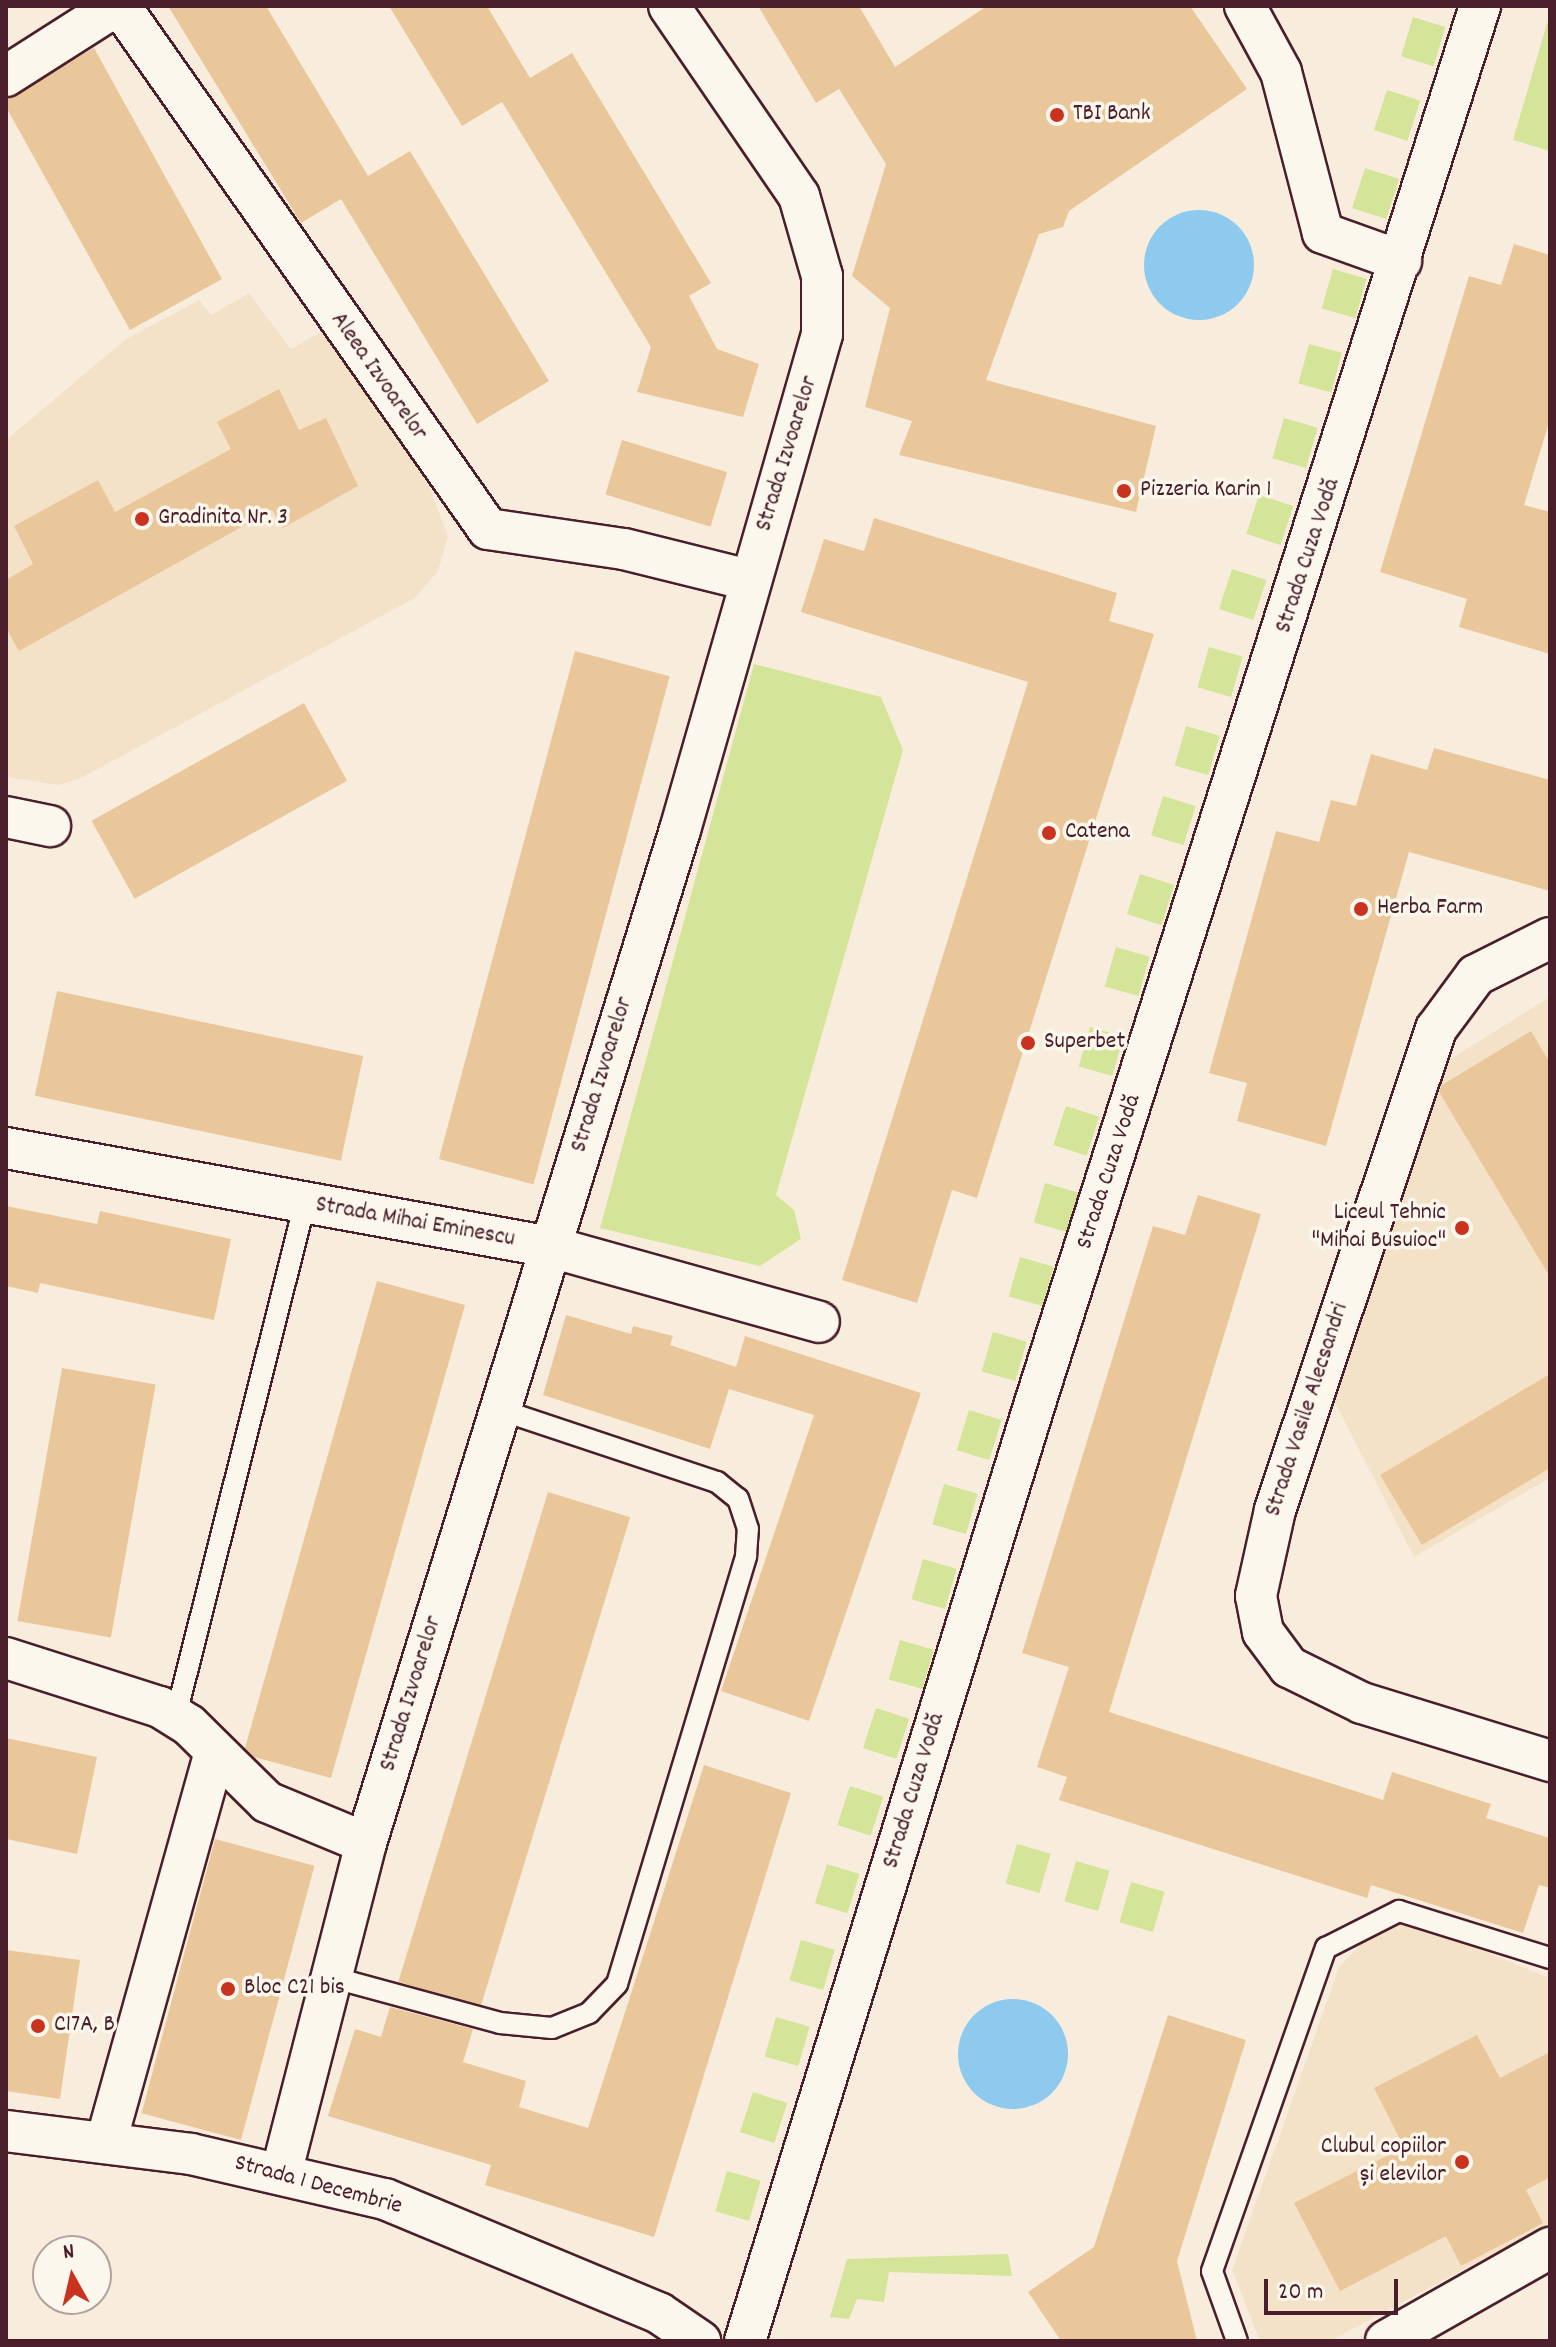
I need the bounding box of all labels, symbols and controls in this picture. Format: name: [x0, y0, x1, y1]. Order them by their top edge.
place label: TBI Bank: [1073, 101, 1150, 129]
marker: TBI Bank: [1048, 106, 1066, 124]
street label: Aleea Izvoarelor: [323, 307, 433, 447]
street label: Strada Izvoarelor: [751, 373, 825, 535]
street label: Strada Cuza Vodă: [1270, 475, 1348, 637]
place label: Pizzeria Karin 1: [1140, 477, 1272, 505]
marker: Pizzeria Karin 1: [1115, 482, 1133, 500]
place label: Gradinita Nr. 3: [158, 505, 288, 533]
marker: Gradinita Nr. 3: [133, 510, 151, 528]
place label: Catena: [1065, 819, 1130, 847]
marker: Catena: [1040, 824, 1058, 842]
place label: Herba Farm: [1377, 895, 1483, 923]
marker: Herba Farm: [1352, 900, 1370, 918]
street label: Strada Izvoarelor: [566, 994, 640, 1156]
place label: Superbet: [1044, 1029, 1125, 1057]
marker: Superbet: [1019, 1034, 1037, 1052]
street label: Strada Cuza Vodă: [1071, 1091, 1149, 1253]
street label: Strada Mihai Eminescu: [313, 1191, 517, 1255]
place label: Liceul Tehnic "Mihai Busuioc": [1311, 1200, 1446, 1256]
marker: Liceul Tehnic "Mihai Busuioc": [1453, 1219, 1471, 1237]
street label: Strada Vasile Alecsandri: [1260, 1300, 1356, 1520]
street label: Strada Izvoarelor: [375, 1613, 449, 1775]
street label: Strada Cuza Vodă: [878, 1710, 952, 1872]
place label: Bloc C21 bis: [244, 1975, 345, 2003]
marker: Bloc C21 bis: [219, 1980, 237, 1998]
place label: C17A, B: [54, 2012, 115, 2040]
marker: C17A, B: [29, 2017, 47, 2035]
place label: Clubul copiilor și elevilor: [1321, 2134, 1446, 2190]
street label: Strada 1 Decembrie: [231, 2150, 405, 2222]
marker: Clubul copiilor și elevilor: [1453, 2153, 1471, 2171]
north arrow: [32, 2235, 112, 2315]
text: N: [61, 2237, 76, 2269]
scale bar: [1268, 2263, 1402, 2313]
text: 20 m: [1278, 2276, 1324, 2310]

